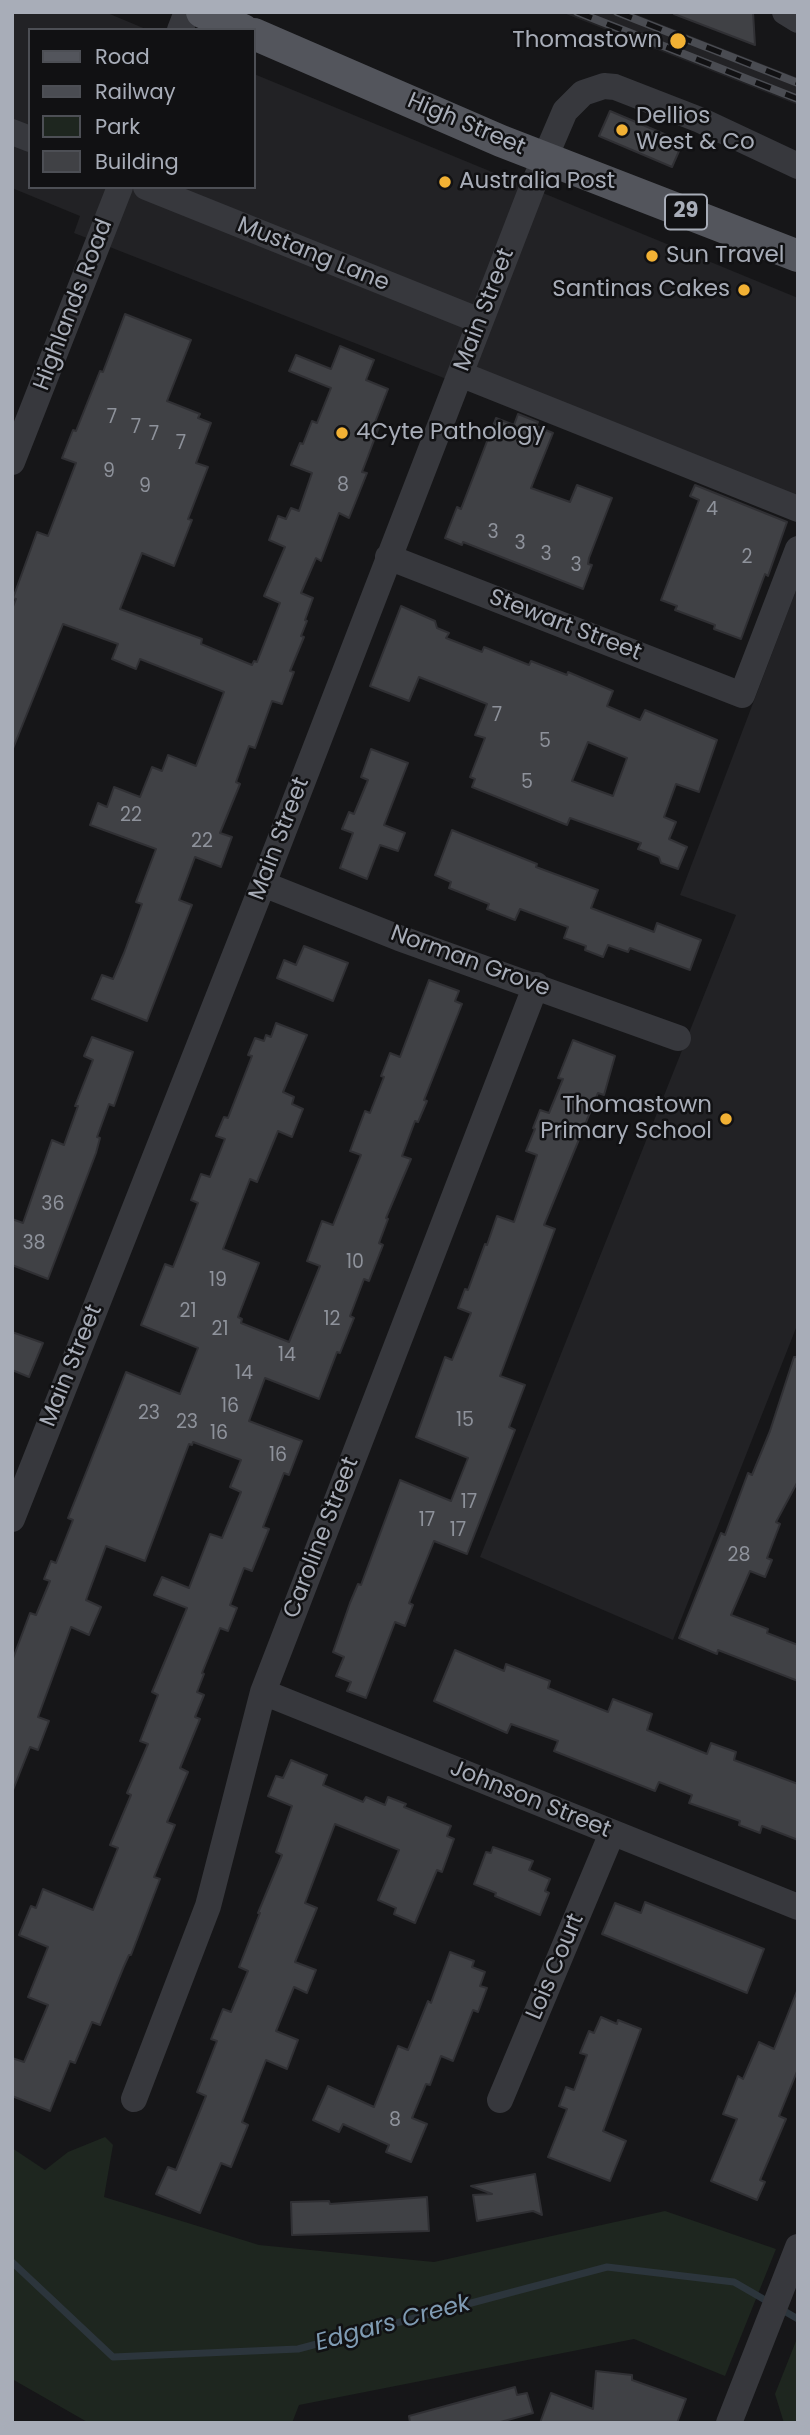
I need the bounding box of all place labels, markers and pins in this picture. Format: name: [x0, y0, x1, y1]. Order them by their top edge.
place label: Thomastown: [512, 27, 662, 55]
marker: Thomastown: [668, 31, 688, 51]
place label: Dellios West & Co: [636, 103, 755, 157]
marker: Dellios West & Co: [614, 122, 630, 138]
place label: Australia Post: [459, 168, 615, 196]
marker: Australia Post: [437, 174, 453, 190]
place label: Sun Travel: [666, 242, 784, 270]
marker: Sun Travel: [644, 248, 660, 264]
place label: Santinas Cakes: [552, 276, 730, 304]
marker: Santinas Cakes: [736, 282, 752, 298]
place label: 4Cyte Pathology: [356, 419, 545, 447]
marker: 4Cyte Pathology: [334, 425, 350, 441]
place label: Thomastown Primary School: [540, 1092, 712, 1146]
marker: Thomastown Primary School: [718, 1111, 734, 1127]

